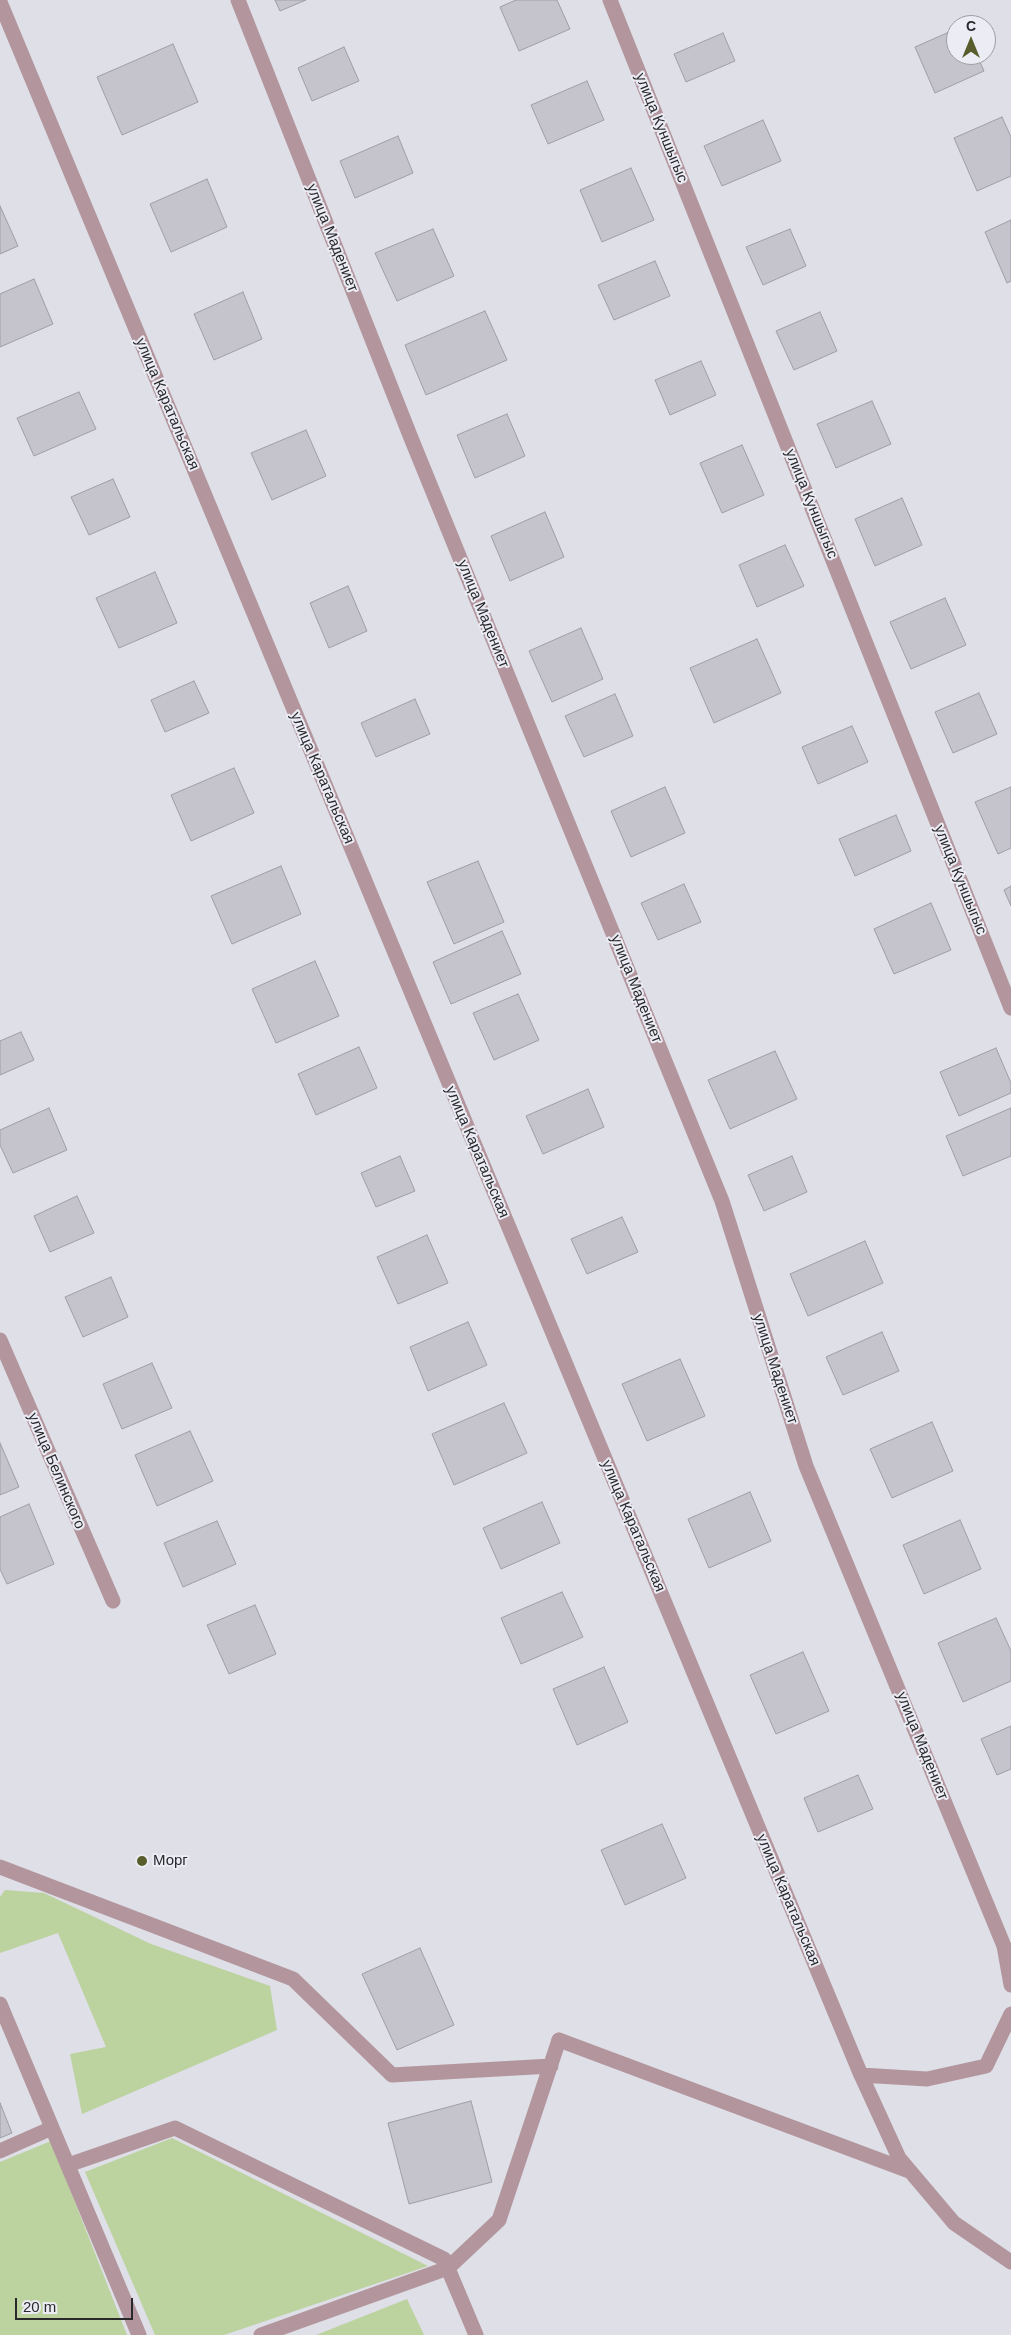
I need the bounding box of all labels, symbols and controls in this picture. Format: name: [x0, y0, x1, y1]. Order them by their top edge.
north arrow: [946, 15, 996, 65]
text: С: [966, 18, 976, 34]
street label: улица Куншыгыс: [631, 71, 691, 185]
street label: улица Мадениет: [302, 181, 362, 295]
street label: улица Каратальская: [131, 335, 203, 473]
street label: улица Куншыгыс: [781, 447, 841, 561]
street label: улица Мадениет: [453, 557, 513, 671]
street label: улица Каратальская: [286, 709, 358, 847]
street label: улица Куншыгыс: [930, 823, 990, 937]
street label: улица Мадениет: [606, 932, 666, 1046]
street label: улица Каратальская: [441, 1083, 513, 1221]
street label: улица Мадениет: [749, 1312, 801, 1426]
street label: улица Белинского: [23, 1410, 89, 1532]
street label: улица Каратальская: [597, 1457, 669, 1595]
street label: улица Мадениет: [892, 1689, 952, 1803]
street label: улица Каратальская: [752, 1831, 824, 1969]
place label: Морг: [153, 1852, 188, 1870]
marker: Морг: [135, 1854, 149, 1868]
scale bar: [18, 2288, 135, 2320]
text: 20 m: [23, 2298, 56, 2315]

